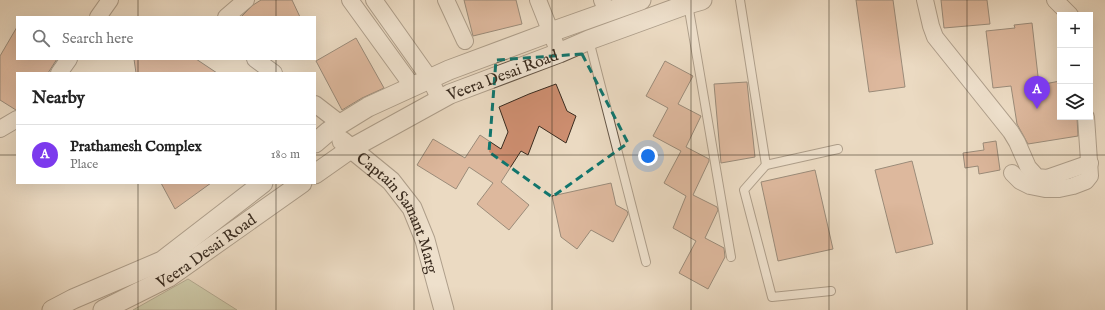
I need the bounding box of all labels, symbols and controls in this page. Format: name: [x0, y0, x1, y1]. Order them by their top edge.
map controls: [1057, 12, 1093, 120]
button: +: [1057, 12, 1093, 48]
search box: [16, 16, 316, 60]
icon: search: [30, 27, 52, 49]
text: Search here: [62, 29, 133, 48]
street label: Veera Desai Road: [444, 46, 562, 107]
button: −: [1057, 48, 1093, 84]
pin: A: [1024, 76, 1050, 109]
button: layers: [1057, 84, 1093, 120]
text: Nearby: [32, 88, 85, 109]
text: Prathamesh Complex: [70, 137, 202, 156]
text: A: [41, 146, 49, 163]
text: 180 m: [271, 146, 300, 163]
your location: [638, 146, 658, 166]
street label: Captain Samant Marg: [351, 149, 442, 276]
text: Place: [70, 156, 98, 173]
street label: Veera Desai Road: [152, 210, 261, 294]

